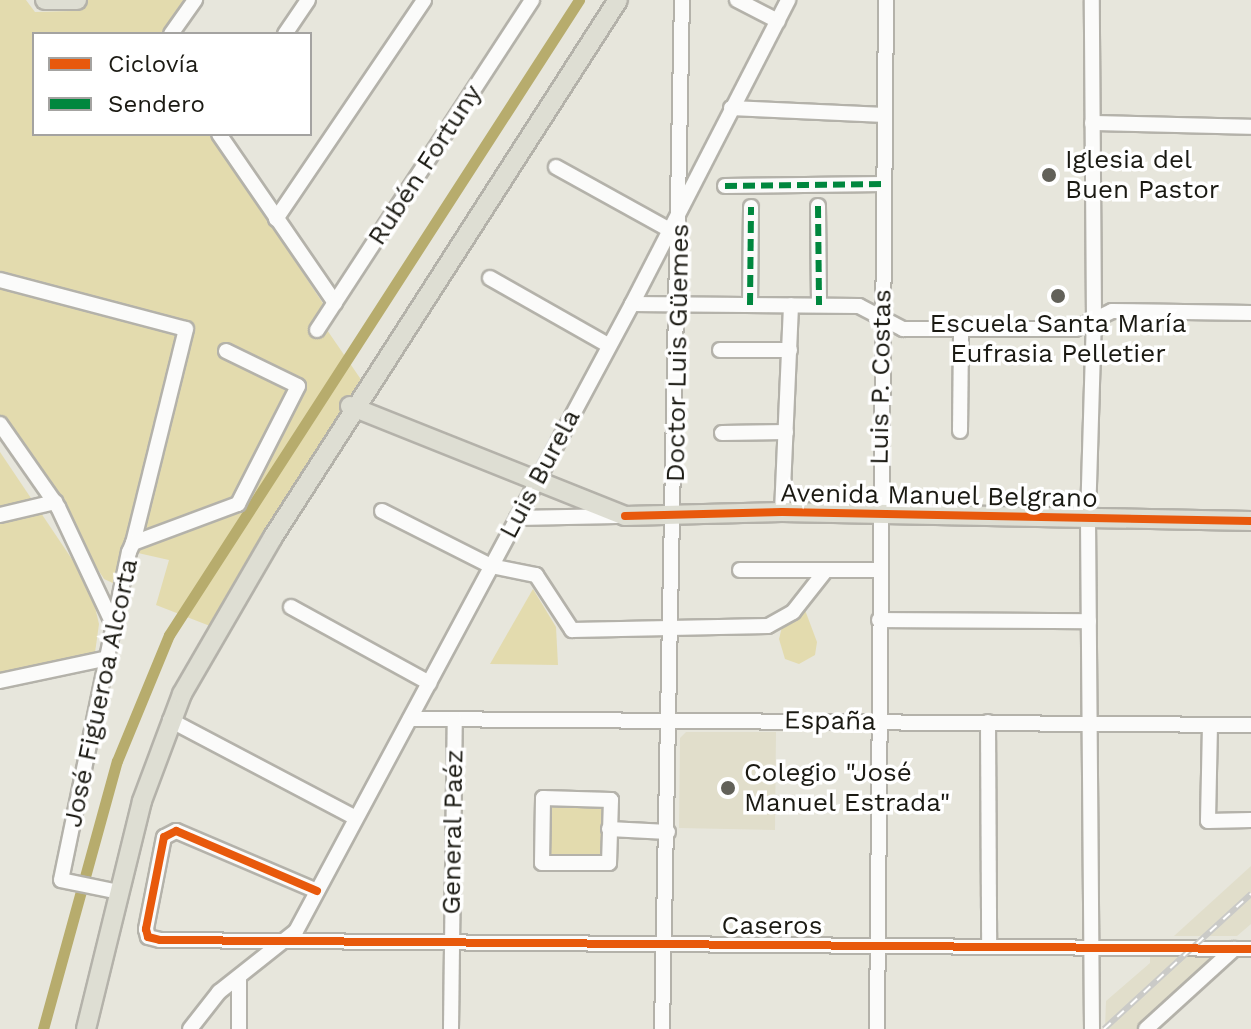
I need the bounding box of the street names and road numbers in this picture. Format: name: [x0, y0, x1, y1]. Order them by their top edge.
street label: Rubén Fortuny: [361, 79, 489, 251]
street label: Doctor Luis Güemes: [660, 223, 696, 483]
street label: Luis P. Costas: [864, 289, 898, 465]
street label: Luis Burela: [493, 404, 587, 544]
street label: Avenida Manuel Belgrano: [779, 478, 1099, 514]
street label: José Figueroa Alcorta: [57, 555, 145, 831]
street label: España: [784, 705, 876, 737]
street label: General Paéz: [436, 749, 470, 915]
street label: Caseros: [722, 910, 822, 942]

